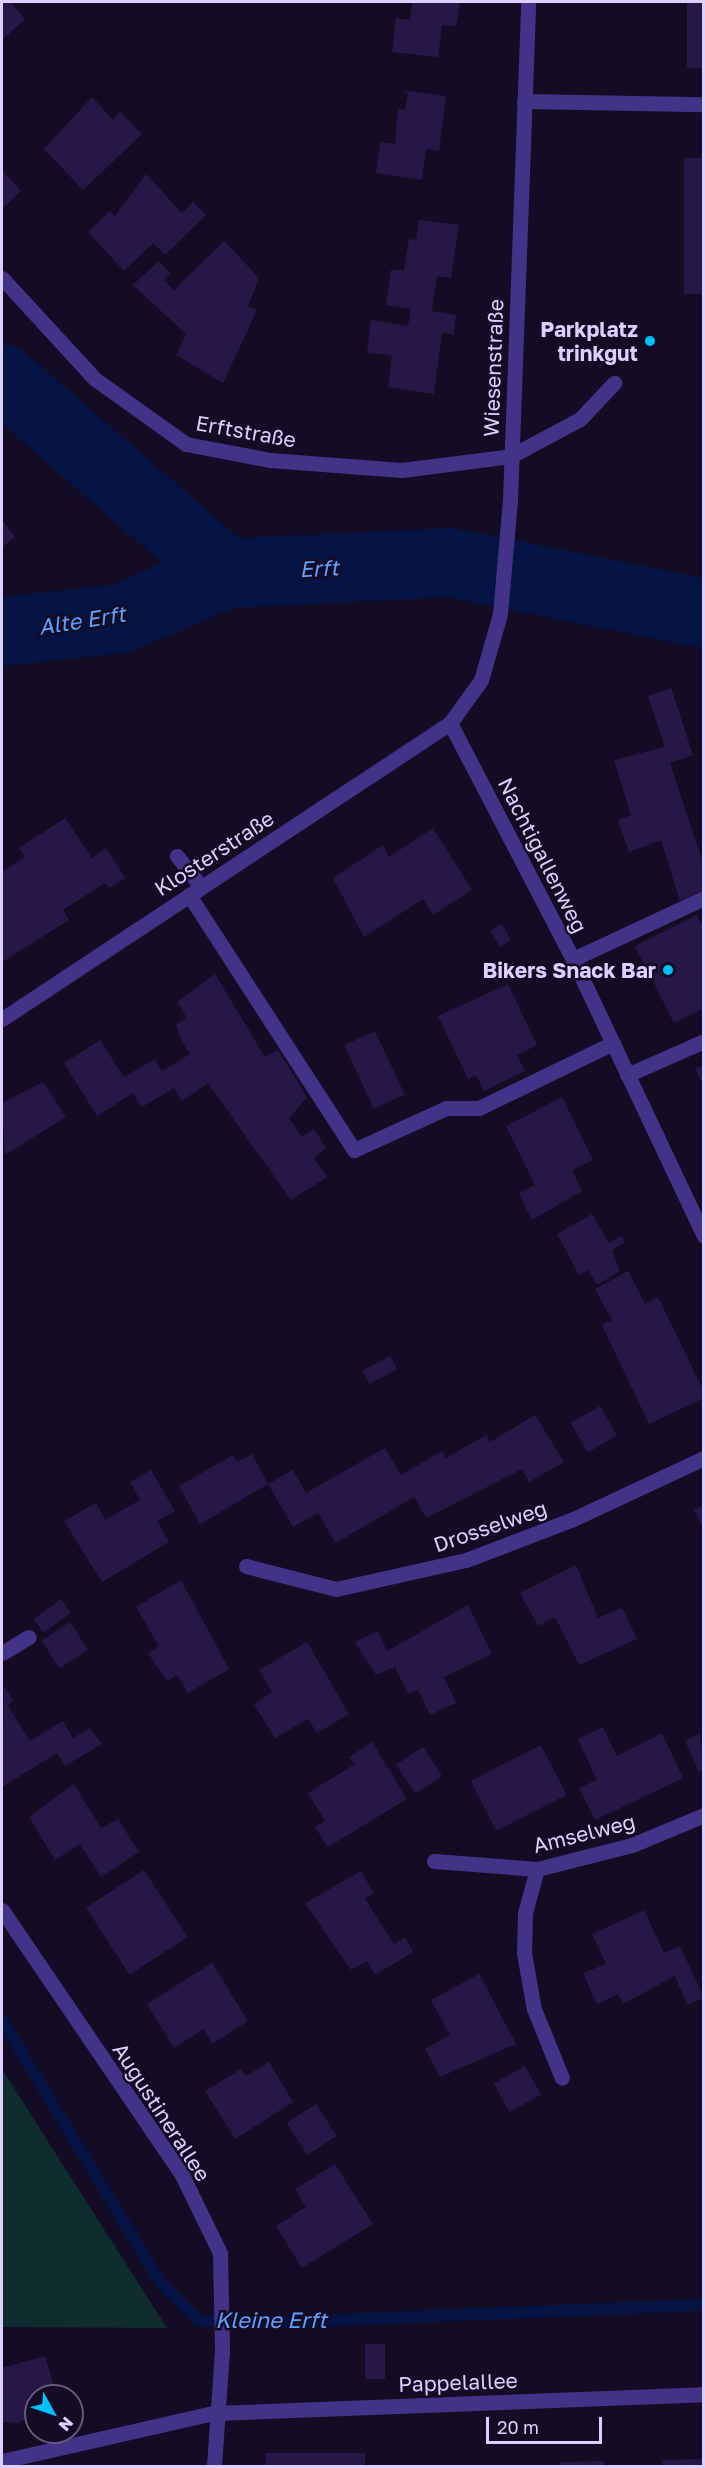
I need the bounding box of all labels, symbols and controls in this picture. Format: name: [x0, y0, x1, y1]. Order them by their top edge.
street label: Wiesenstraße: [478, 299, 508, 437]
place label: Parkplatz trinkgut: [540, 316, 638, 366]
marker: Parkplatz trinkgut: [643, 334, 657, 348]
street label: Erftstraße: [194, 410, 298, 452]
water label: Erft: [299, 554, 339, 582]
water label: Alte Erft: [37, 600, 127, 640]
street label: Nachtigallenweg: [493, 773, 593, 937]
street label: Klosterstraße: [150, 805, 278, 901]
place label: Bikers Snack Bar: [482, 957, 656, 983]
marker: Bikers Snack Bar: [661, 963, 675, 977]
street label: Drosselweg: [430, 1495, 550, 1557]
street label: Amselweg: [530, 1808, 638, 1858]
street label: Augustinerallee: [108, 2038, 216, 2186]
water label: Kleine Erft: [215, 2307, 327, 2333]
street label: Pappelallee: [398, 2367, 518, 2397]
north arrow: [24, 2384, 84, 2444]
scale bar: [489, 2405, 604, 2443]
text: N: [55, 2413, 78, 2435]
text: 20 m: [497, 2416, 539, 2438]

